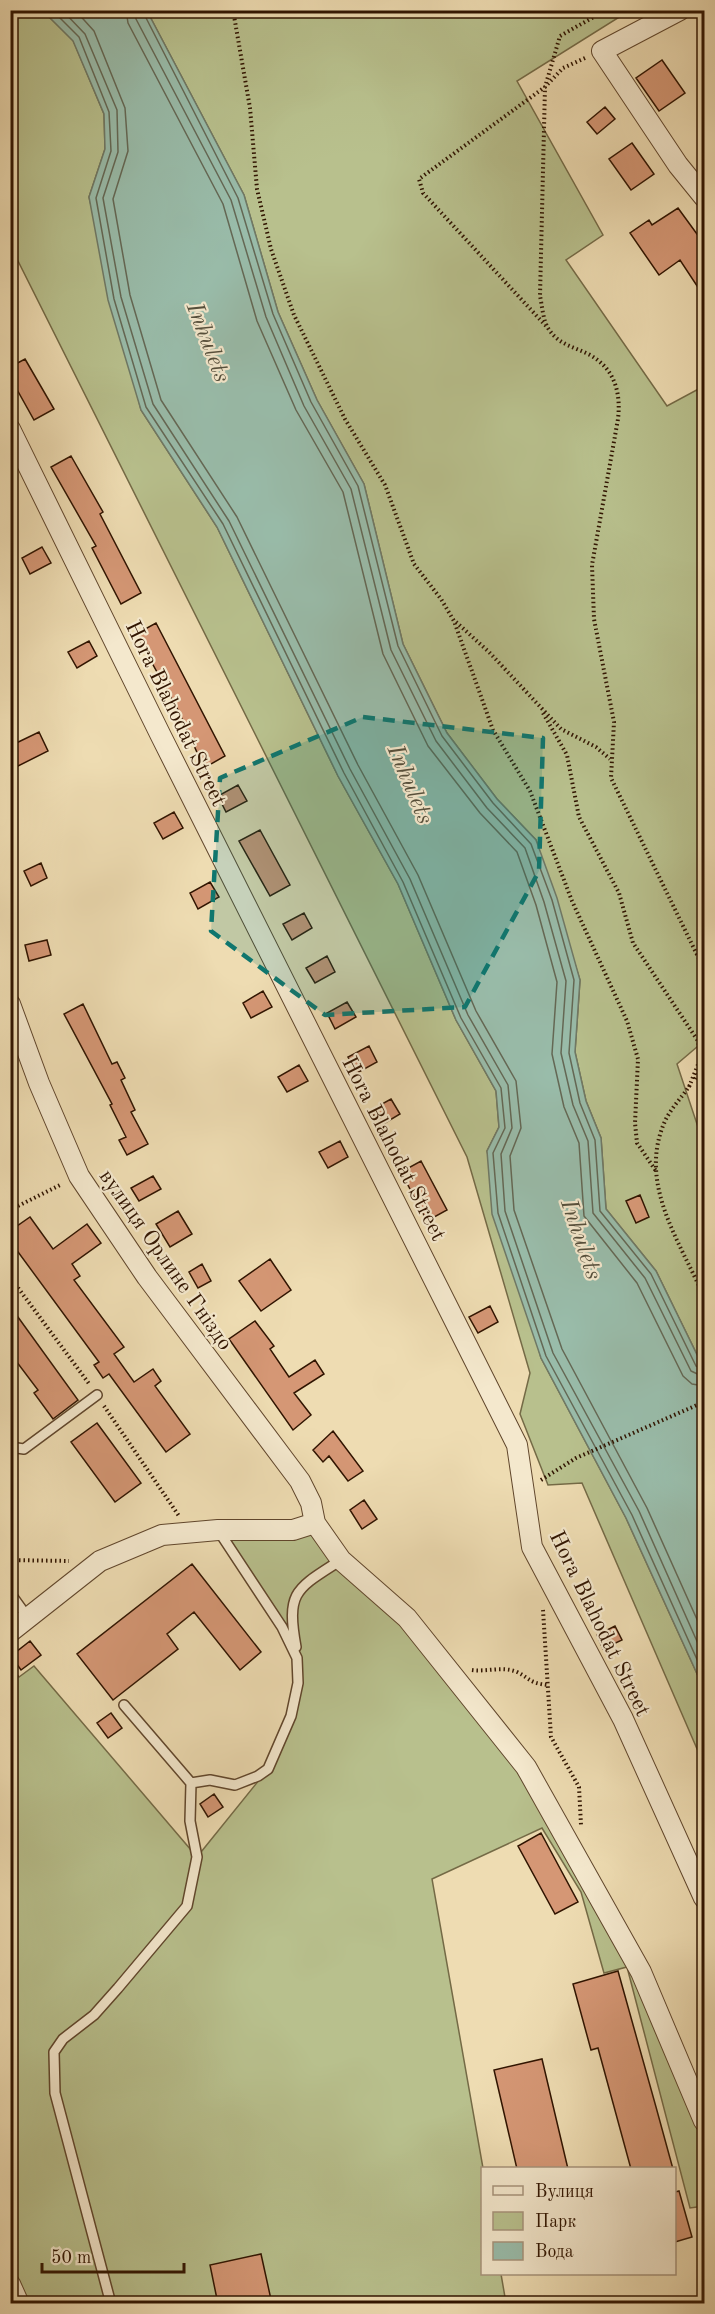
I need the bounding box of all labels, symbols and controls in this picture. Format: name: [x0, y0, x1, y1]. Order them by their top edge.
water label: Inhulets: [181, 298, 233, 386]
street label: Hora Blahodat Street: [121, 618, 230, 810]
water label: Inhulets: [381, 741, 437, 828]
street label: Hora Blahodat Street: [337, 1053, 449, 1245]
street label: вулиця Орлине Гніздо: [95, 1166, 236, 1355]
water label: Inhulets: [555, 1195, 605, 1283]
street label: Hora Blahodat Street: [545, 1528, 654, 1720]
legend: [481, 2167, 676, 2275]
text: Вулиця: [535, 2183, 594, 2201]
text: Парк: [535, 2213, 576, 2231]
scale bar: [42, 2236, 184, 2274]
text: Вода: [535, 2243, 574, 2261]
text: 50 m: [51, 2249, 91, 2267]

